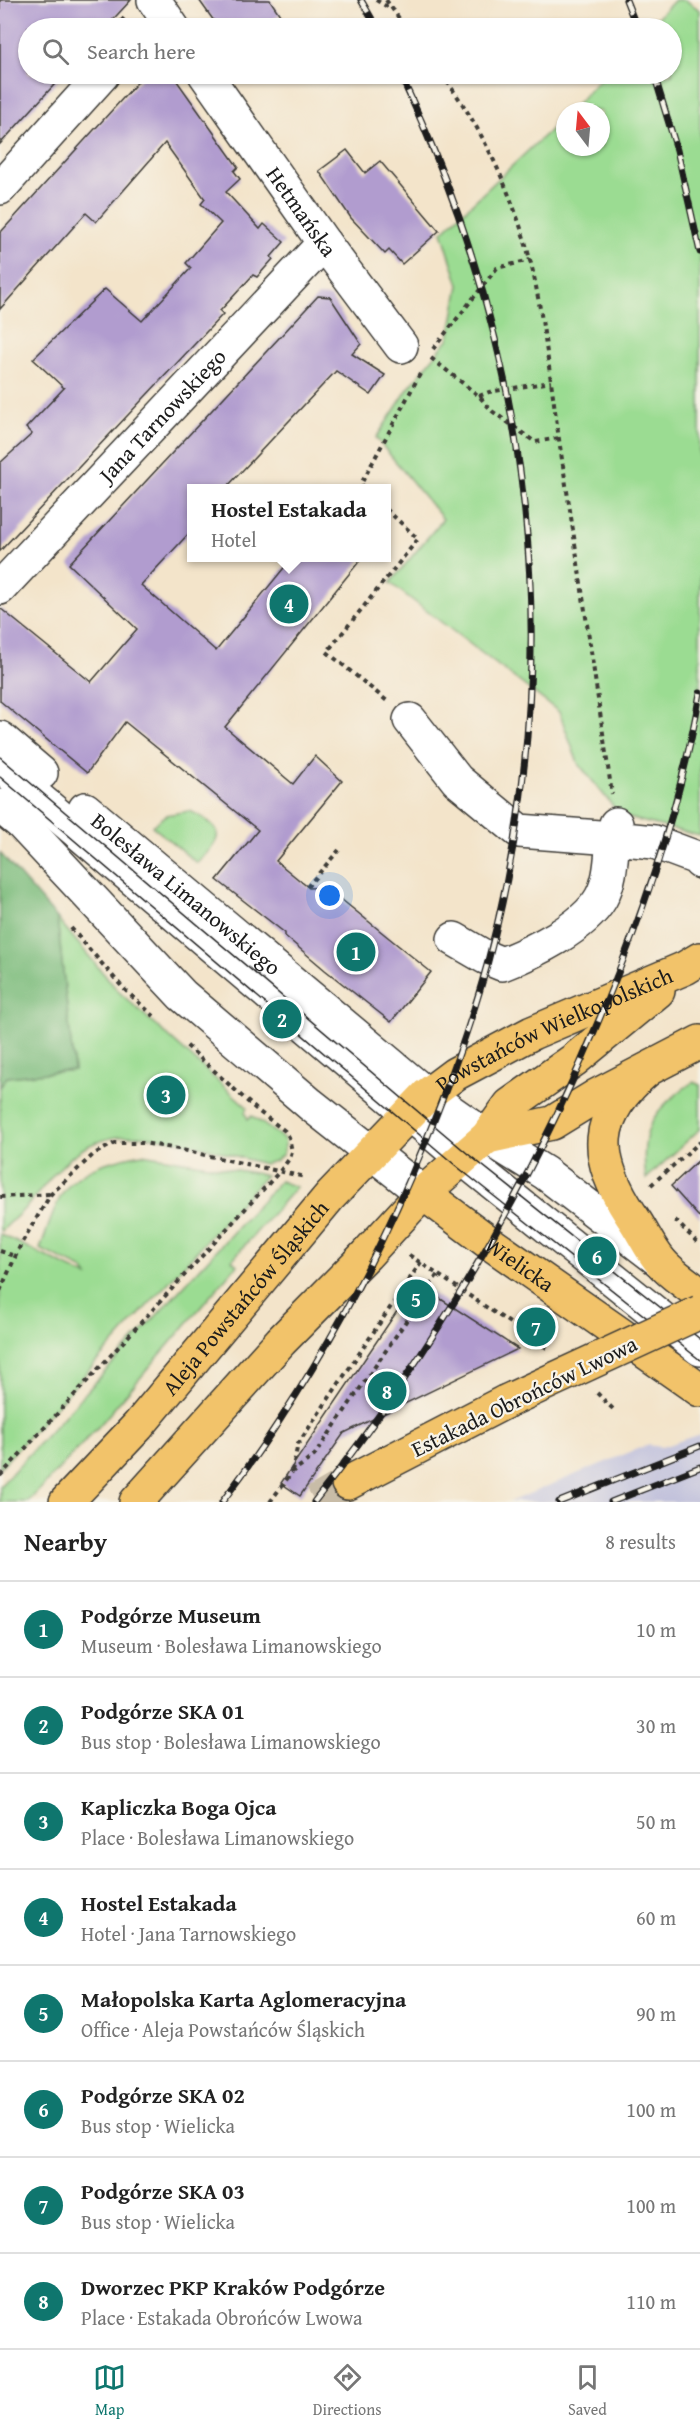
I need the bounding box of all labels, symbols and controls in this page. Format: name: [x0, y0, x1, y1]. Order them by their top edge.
search box: [18, 18, 682, 84]
icon: search: [39, 35, 72, 68]
text: Search here: [87, 35, 196, 67]
north arrow: [556, 102, 610, 156]
street label: Hetmańska: [259, 160, 345, 264]
street label: Jana Tarnowskiego: [89, 341, 233, 492]
popup: [187, 484, 391, 562]
text: Hostel Estakada: [211, 493, 367, 525]
text: Hotel: [211, 525, 257, 554]
pin: 4: [270, 582, 308, 626]
street label: Bolesława Limanowskiego: [84, 805, 288, 983]
your location: [315, 881, 344, 910]
pin: 1: [336, 930, 376, 974]
street label: Powstańców Wielkopolskich: [428, 959, 678, 1100]
pin: 2: [262, 996, 302, 1042]
pin: 3: [146, 1072, 186, 1118]
street label: Aleja Powstańców Śląskich: [154, 1193, 337, 1402]
street label: Wielicka: [478, 1228, 562, 1300]
pin: 6: [578, 1234, 616, 1278]
pin: 5: [396, 1276, 436, 1322]
pin: 7: [516, 1304, 556, 1350]
street label: Estakada Obrońców Lwowa: [406, 1327, 643, 1465]
pin: 8: [368, 1368, 406, 1414]
text: Nearby: [24, 1522, 107, 1561]
text: 8 results: [605, 1527, 676, 1556]
text: Podgórze Museum: [81, 1599, 261, 1631]
text: 1: [38, 1615, 49, 1644]
text: 10 m: [636, 1615, 676, 1644]
text: Museum · Bolesława Limanowskiego: [81, 1631, 382, 1660]
text: Podgórze SKA 01: [81, 1695, 245, 1727]
text: 2: [38, 1711, 49, 1740]
text: 30 m: [636, 1711, 676, 1740]
text: Bus stop · Bolesława Limanowskiego: [81, 1727, 381, 1756]
text: Kapliczka Boga Ojca: [81, 1791, 276, 1823]
text: 3: [38, 1807, 49, 1836]
text: 50 m: [636, 1807, 676, 1836]
text: Place · Bolesława Limanowskiego: [81, 1823, 354, 1852]
text: Hostel Estakada: [81, 1887, 237, 1919]
text: 4: [38, 1903, 49, 1932]
text: 60 m: [636, 1903, 676, 1932]
text: Hotel · Jana Tarnowskiego: [81, 1919, 296, 1948]
text: Małopolska Karta Aglomeracyjna: [81, 1983, 406, 2015]
text: 5: [38, 1999, 49, 2028]
text: 90 m: [636, 1999, 676, 2028]
text: Office · Aleja Powstańców Śląskich: [81, 2015, 365, 2044]
text: Podgórze SKA 02: [81, 2079, 245, 2111]
text: 6: [38, 2095, 49, 2124]
text: 100 m: [626, 2095, 676, 2124]
text: Bus stop · Wielicka: [81, 2111, 235, 2140]
text: Podgórze SKA 03: [81, 2175, 245, 2207]
text: 7: [38, 2191, 49, 2220]
text: 100 m: [626, 2191, 676, 2220]
text: Bus stop · Wielicka: [81, 2207, 235, 2236]
text: Dworzec PKP Kraków Podgórze: [81, 2271, 385, 2303]
text: 8: [38, 2287, 49, 2316]
text: 110 m: [626, 2287, 676, 2316]
text: Place · Estakada Obrońców Lwowa: [81, 2303, 362, 2332]
tab: Map: [93, 2361, 126, 2421]
tab: Directions: [313, 2361, 382, 2421]
tab: Saved: [568, 2361, 607, 2421]

